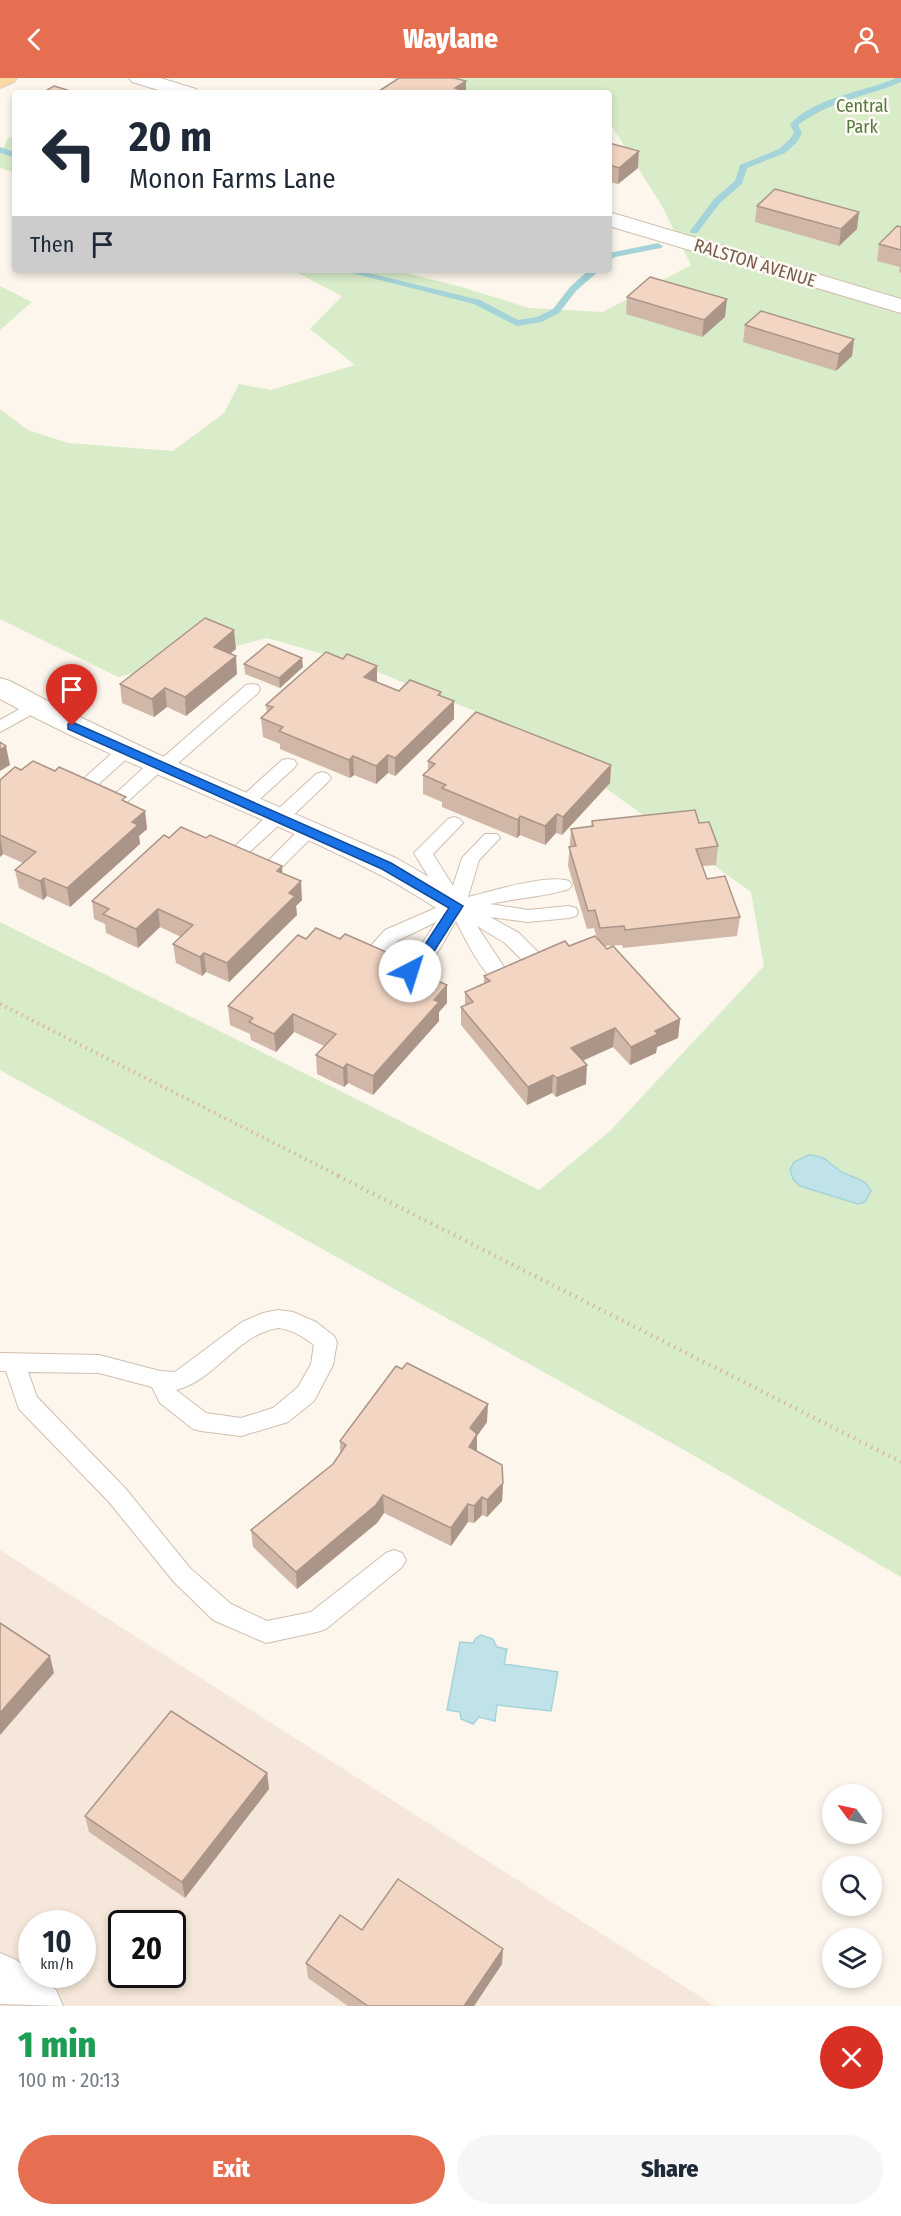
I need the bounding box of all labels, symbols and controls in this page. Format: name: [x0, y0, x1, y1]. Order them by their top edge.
icon: back: [18, 23, 51, 56]
text: Waylane: [403, 23, 498, 55]
icon: person: [850, 23, 883, 56]
park label: Central Park: [836, 95, 888, 138]
text: 20 m: [129, 112, 212, 162]
icon: left: [30, 114, 108, 192]
text: Monon Farms Lane: [129, 163, 335, 195]
icon: arrive: [86, 228, 119, 261]
text: Then: [30, 231, 74, 258]
street label: RALSTON AVENUE: [691, 234, 819, 292]
pin: [46, 664, 97, 726]
icon: arrive: [55, 673, 88, 706]
position arrow: [378, 939, 442, 1003]
north arrow: [822, 1784, 882, 1844]
map controls: [822, 1784, 882, 1988]
button: search: [822, 1856, 882, 1916]
speed limit sign: 20: [108, 1910, 186, 1988]
text: 10: [42, 1924, 72, 1960]
button: layers: [822, 1928, 882, 1988]
text: km/h: [40, 1955, 74, 1973]
text: 1 min: [18, 2023, 96, 2067]
button: close: [820, 2026, 883, 2089]
text: 100 m · 20:13: [18, 2068, 120, 2092]
button: Exit: [18, 2135, 445, 2204]
button: Share: [457, 2135, 883, 2204]

